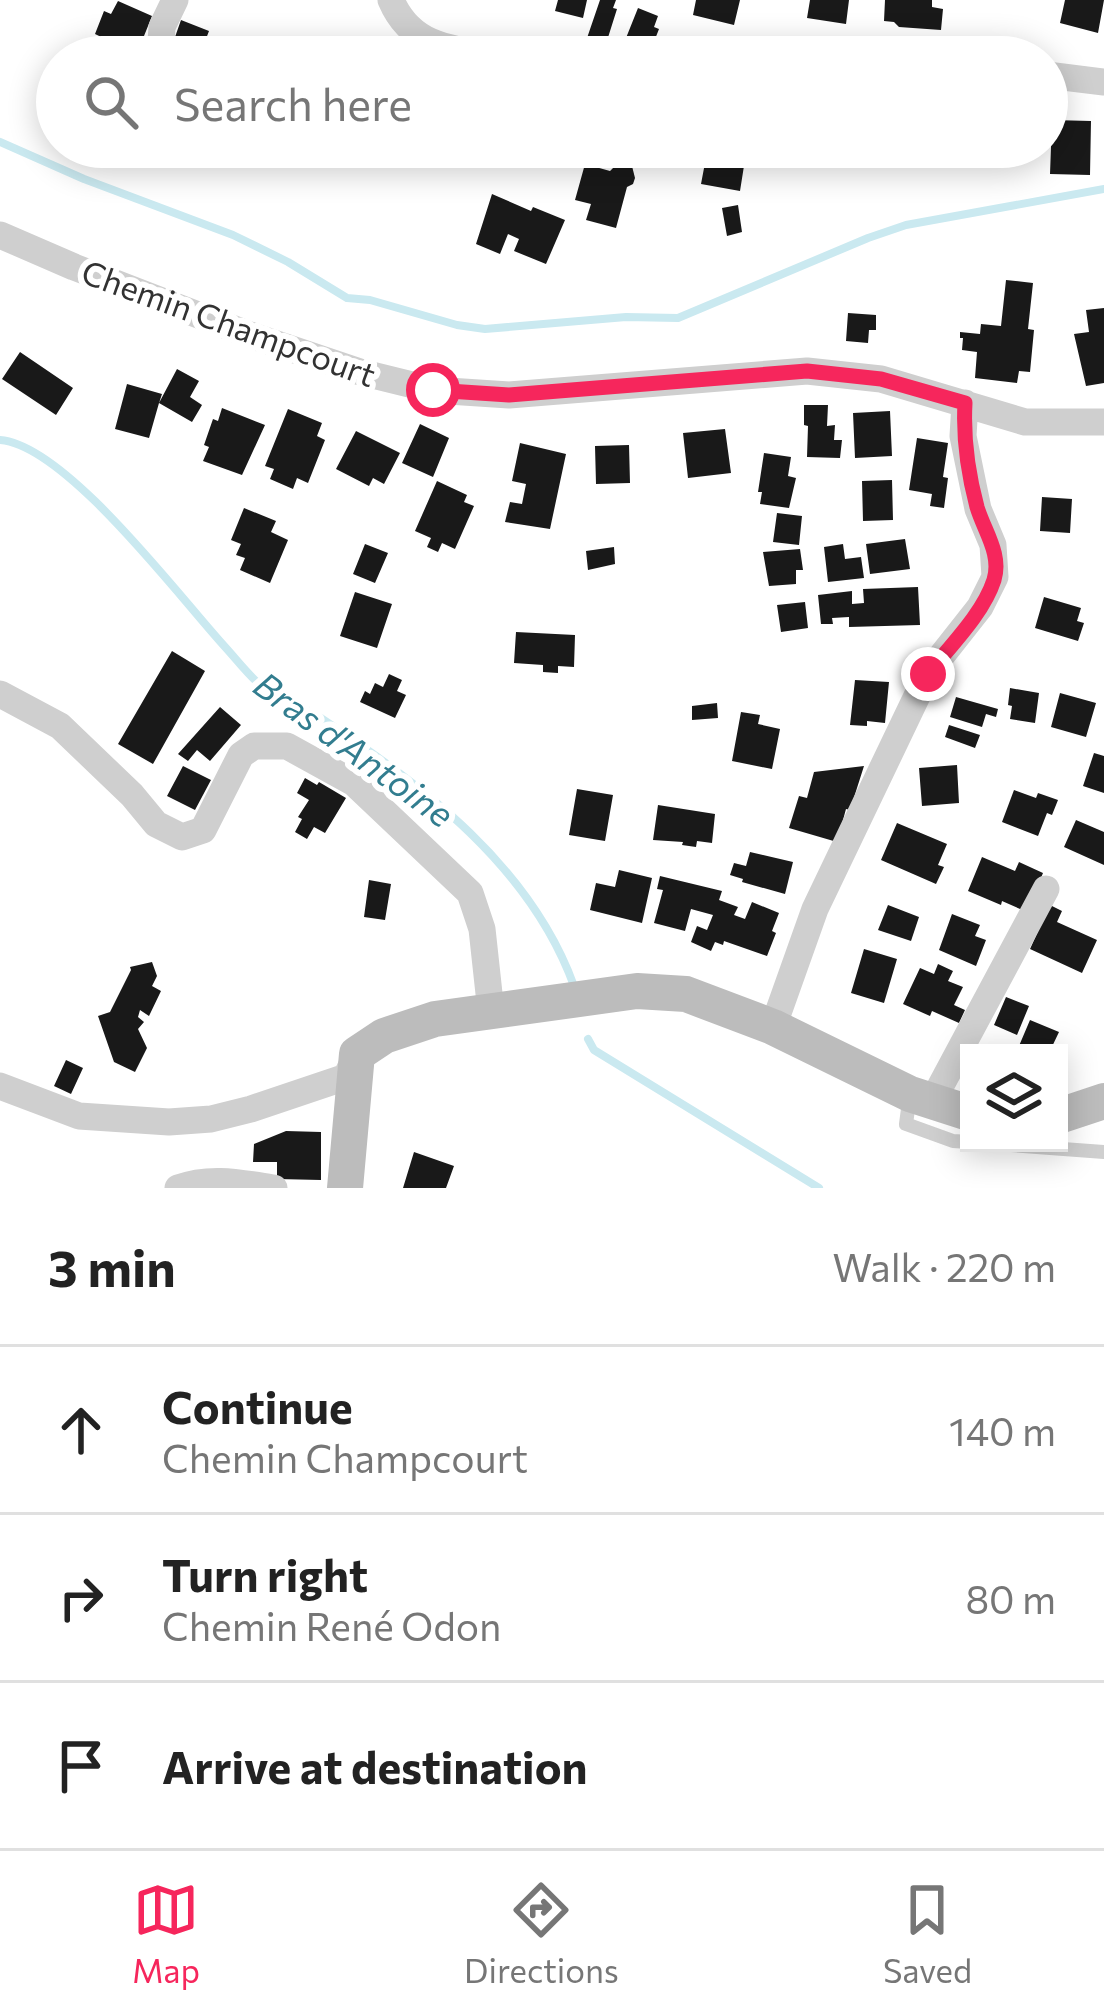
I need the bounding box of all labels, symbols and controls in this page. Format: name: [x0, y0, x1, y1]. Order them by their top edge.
search box: [36, 36, 1068, 168]
icon: search: [78, 69, 144, 135]
text: Search here: [174, 75, 412, 130]
street label: Chemin Champcourt: [76, 250, 382, 394]
route start: [406, 363, 460, 417]
route end: [901, 647, 955, 701]
water label: Bras d'Antoine: [247, 661, 463, 835]
map controls: [960, 1044, 1068, 1152]
button: layers: [960, 1044, 1068, 1152]
text: 3 min: [48, 1235, 176, 1298]
text: Walk · 220 m: [833, 1242, 1056, 1290]
text: Continue: [162, 1378, 353, 1433]
icon: ahead: [48, 1397, 114, 1463]
text: 140 m: [949, 1406, 1056, 1454]
text: Chemin Champcourt: [162, 1433, 528, 1481]
text: Turn right: [162, 1546, 368, 1601]
icon: right: [48, 1565, 114, 1631]
text: 80 m: [965, 1574, 1056, 1622]
text: Chemin René Odon: [162, 1601, 501, 1649]
icon: arrive: [48, 1733, 114, 1799]
text: Arrive at destination: [162, 1738, 588, 1793]
tab: Map: [132, 1877, 200, 1990]
tab: Directions: [464, 1877, 619, 1990]
tab: Saved: [883, 1877, 972, 1990]

